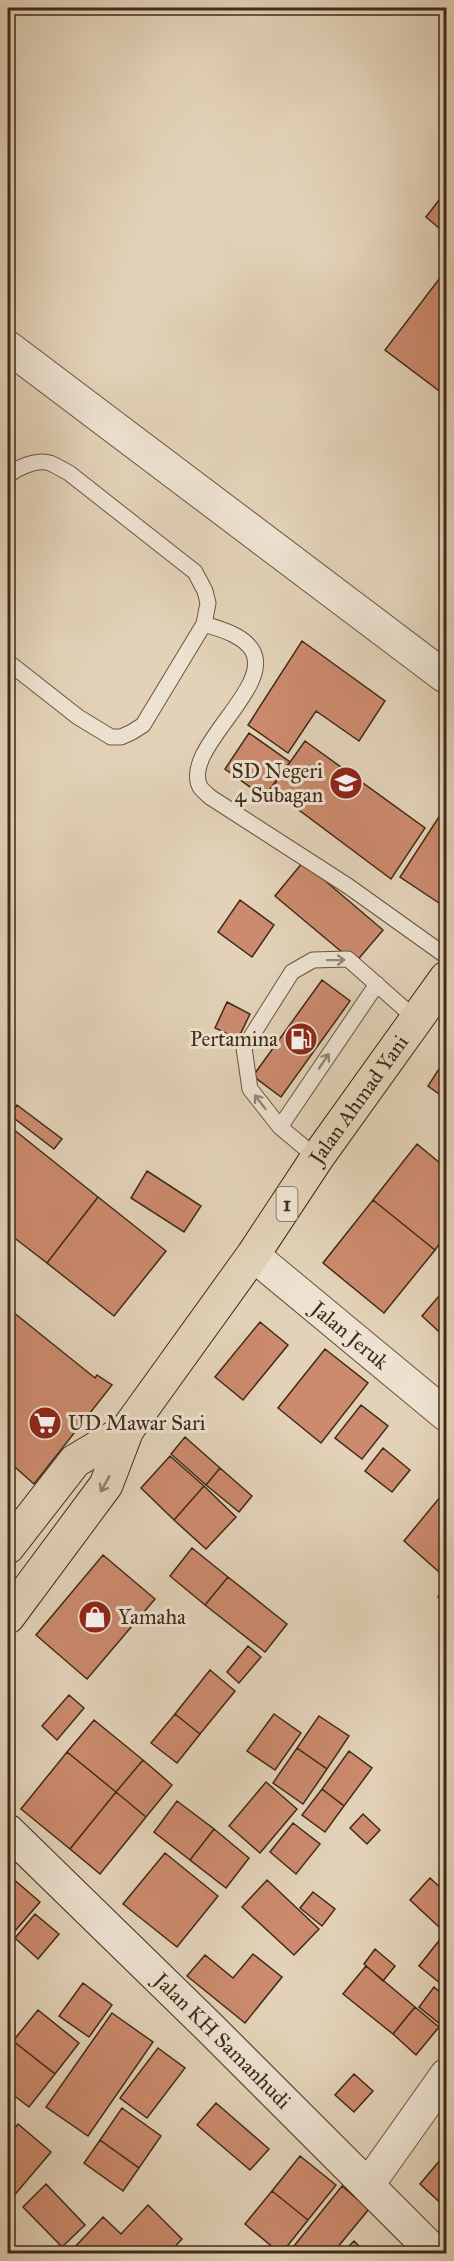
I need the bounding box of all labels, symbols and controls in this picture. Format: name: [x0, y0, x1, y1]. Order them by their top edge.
place label: SD Negeri 4 Subagan: [231, 758, 323, 808]
school or university icon: SD Negeri 4 Subagan: [328, 765, 364, 801]
one-way arrow: [325, 954, 345, 965]
fuel station icon: Pertamina: [283, 1021, 319, 1057]
place label: Pertamina: [190, 1026, 278, 1052]
street label: Jalan Ahmad Yani: [303, 1030, 414, 1171]
one-way arrow: [318, 1053, 330, 1070]
one-way arrow: [254, 1095, 267, 1111]
road number: 1: [276, 1187, 298, 1221]
street label: Jalan Jeruk: [304, 1294, 394, 1375]
supermarket icon: UD Mawar Sari: [27, 1405, 63, 1441]
place label: UD Mawar Sari: [68, 1410, 206, 1436]
one-way arrow: [99, 1474, 110, 1492]
shop icon: Yamaha: [77, 1599, 113, 1635]
place label: Yamaha: [118, 1604, 186, 1630]
street label: Jalan KH Samanhudi: [147, 1966, 297, 2115]

